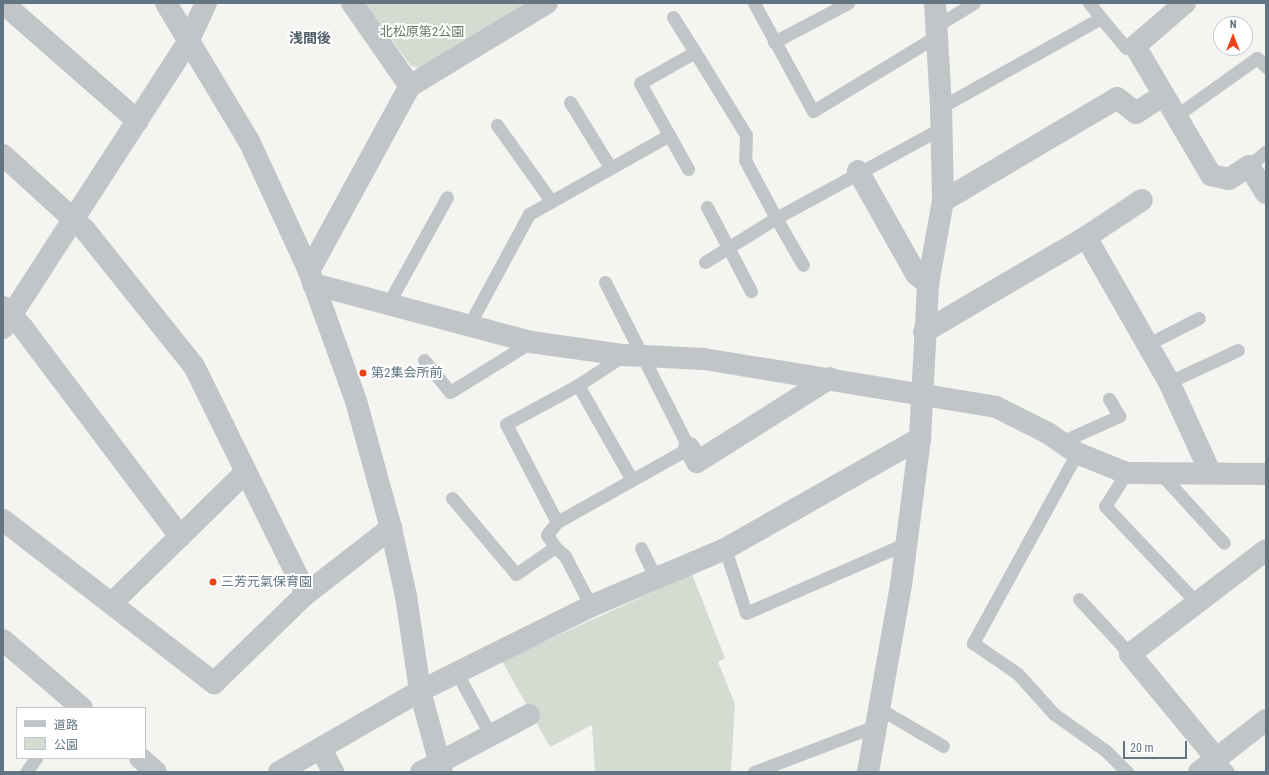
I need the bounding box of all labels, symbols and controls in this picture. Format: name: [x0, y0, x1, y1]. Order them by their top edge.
north arrow: [1213, 16, 1253, 56]
text: N: [1230, 18, 1236, 31]
park label: 北松原第2公園: [380, 24, 464, 40]
district label: 浅間後: [289, 30, 331, 46]
place label: 第2集会所前: [371, 365, 442, 381]
marker: 第2集会所前: [358, 368, 368, 378]
place label: 三芳元氣保育園: [221, 574, 312, 590]
marker: 三芳元氣保育園: [208, 577, 218, 587]
legend: [16, 707, 146, 759]
text: 道路: [54, 718, 78, 732]
scale bar: [1125, 733, 1189, 759]
text: 公園: [54, 738, 78, 752]
text: 20 m: [1130, 741, 1154, 755]

